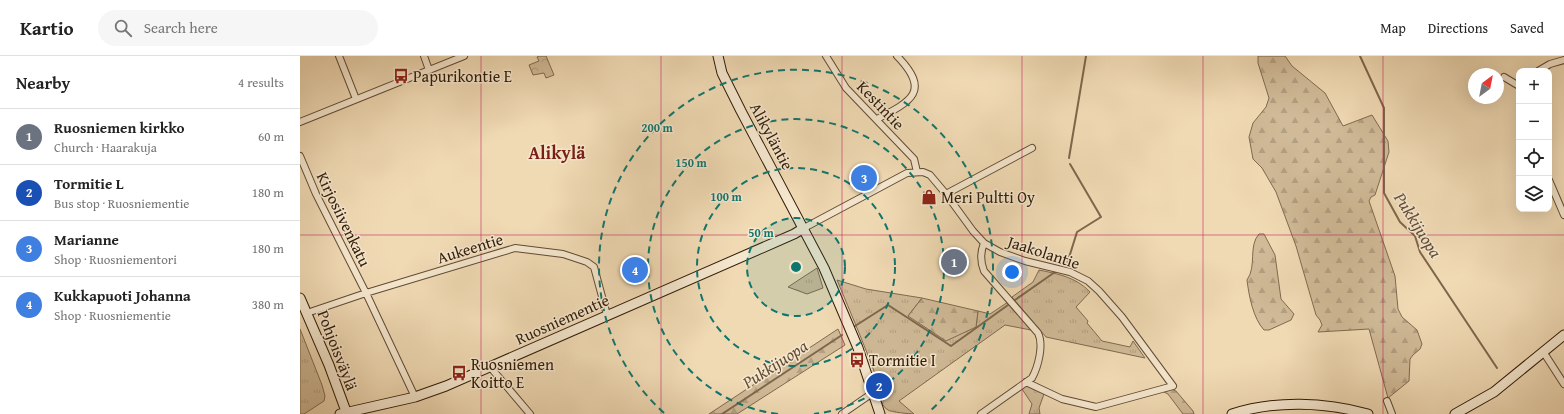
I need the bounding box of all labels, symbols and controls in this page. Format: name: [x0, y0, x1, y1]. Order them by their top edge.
search box: [98, 10, 378, 46]
text: Kartio: [20, 14, 74, 42]
icon: search: [112, 17, 134, 39]
text: Search here: [144, 17, 218, 38]
text: Map: [1380, 18, 1406, 38]
text: Directions: [1428, 18, 1488, 38]
text: Saved: [1510, 18, 1544, 38]
place label: Papurikontie E: [413, 64, 512, 88]
bus stop icon: Papurikontie E: [392, 67, 410, 85]
north arrow: [1468, 68, 1504, 104]
map controls: [1516, 68, 1552, 212]
button: +: [1516, 68, 1552, 104]
text: Nearby: [16, 70, 70, 95]
text: 4 results: [238, 73, 284, 92]
street label: Kestintie: [851, 75, 911, 135]
street label: Alikyläntie: [744, 98, 800, 174]
button: −: [1516, 104, 1552, 140]
text: Ruosniemen kirkko: [54, 117, 184, 138]
text: 200 m: [641, 119, 674, 136]
text: 1: [26, 127, 32, 146]
text: 60 m: [258, 127, 284, 146]
text: Church · Haarakuja: [54, 138, 157, 157]
district label: Alikylä: [529, 139, 586, 166]
button: locate: [1516, 140, 1552, 176]
text: 150 m: [675, 154, 708, 171]
pin: 3: [851, 163, 877, 193]
street label: Kirjosiivenkatu: [311, 168, 377, 271]
text: Tormitie L: [54, 173, 123, 194]
button: layers: [1516, 176, 1552, 212]
text: 2: [26, 183, 32, 202]
text: 180 m: [252, 183, 284, 202]
place label: Meri Pultti Oy: [941, 185, 1035, 209]
water label: Pukkijuopa: [1388, 186, 1449, 263]
text: 100 m: [710, 188, 743, 205]
shop icon: Meri Pultti Oy: [920, 188, 938, 206]
text: Bus stop · Ruosniementie: [54, 194, 189, 213]
text: 50 m: [748, 224, 774, 241]
street label: Aukeentie: [434, 227, 506, 269]
street label: Jaakolantie: [1003, 228, 1083, 275]
text: Marianne: [54, 229, 119, 250]
text: 3: [26, 239, 32, 258]
text: 180 m: [252, 239, 284, 258]
pin: 1: [941, 247, 967, 277]
text: Shop · Ruosniementori: [54, 250, 177, 269]
pin: 4: [622, 255, 648, 285]
centre of rings: [789, 260, 803, 274]
your location: [1002, 262, 1022, 282]
text: Kukkapuoti Johanna: [54, 285, 191, 306]
street label: Ruosniementie: [511, 288, 613, 350]
text: 4: [26, 295, 32, 314]
text: 380 m: [252, 295, 284, 314]
text: Shop · Ruosniementie: [54, 306, 171, 325]
street label: Pohjoisväylä: [312, 306, 365, 394]
water label: Pukkijuopa: [736, 333, 812, 395]
place label: Tormitie I: [869, 348, 936, 372]
bus stop icon: Tormitie I: [848, 351, 866, 369]
place label: Ruosniemen Koitto E: [471, 352, 554, 394]
bus stop icon: Ruosniemen Koitto E: [450, 364, 468, 382]
pin: 2: [866, 371, 892, 401]

